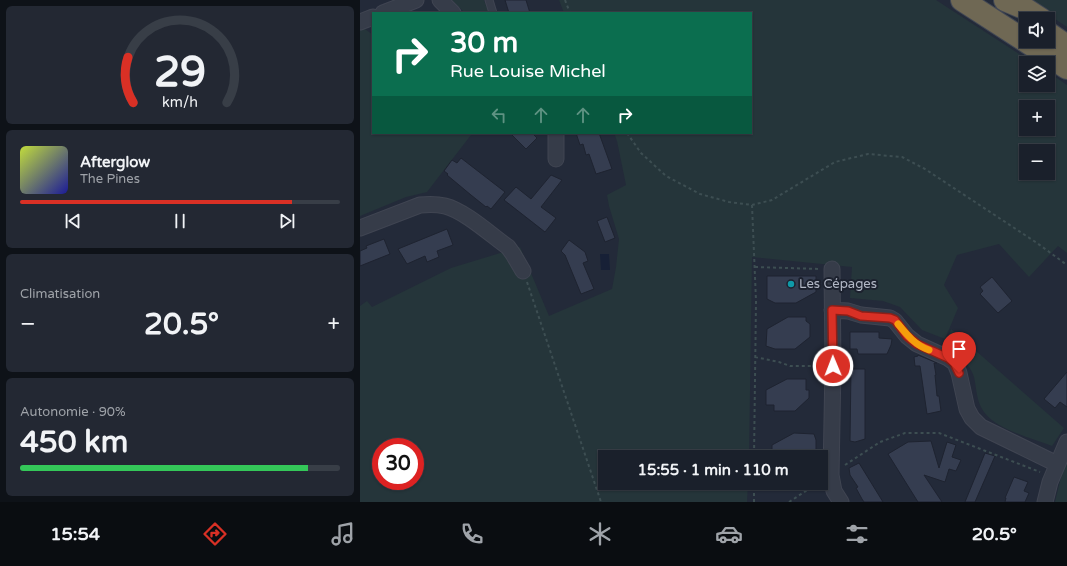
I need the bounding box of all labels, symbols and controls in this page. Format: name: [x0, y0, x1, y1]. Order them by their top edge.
map controls: [1019, 12, 1055, 180]
button: sound: [1019, 12, 1055, 48]
text: 30 m: [450, 26, 518, 60]
icon: right: [384, 28, 436, 80]
text: 29: [154, 48, 206, 98]
button: layers: [1019, 56, 1055, 92]
text: Rue Louise Michel: [450, 60, 606, 82]
text: km/h: [162, 94, 198, 111]
button: +: [1019, 100, 1055, 136]
icon: left: [488, 104, 510, 126]
icon: ahead: [530, 104, 552, 126]
icon: ahead: [572, 104, 594, 126]
icon: right: [614, 104, 636, 126]
button: −: [1019, 144, 1055, 180]
text: Afterglow: [80, 153, 150, 171]
text: The Pines: [80, 171, 140, 187]
icon: previous: [62, 210, 84, 232]
icon: pause: [169, 210, 191, 232]
icon: next: [276, 210, 298, 232]
place label: Les Cépages: [799, 276, 877, 292]
marker: Les Cépages: [786, 279, 796, 289]
text: Climatisation: [20, 286, 100, 302]
text: 20.5°: [144, 306, 219, 343]
text: −: [20, 311, 36, 337]
text: +: [328, 311, 340, 337]
pin: [942, 332, 976, 373]
icon: arrive: [948, 338, 970, 360]
position arrow: [812, 345, 854, 387]
text: Autonomie · 90%: [20, 404, 126, 420]
text: 450 km: [20, 424, 128, 461]
speed limit sign: 30: [372, 438, 424, 490]
text: 15:55 · 1 min · 110 m: [638, 461, 788, 479]
icon: directions: [201, 520, 229, 548]
icon: music: [329, 520, 357, 548]
icon: phone: [458, 520, 486, 548]
icon: climate: [586, 520, 614, 548]
icon: car: [715, 520, 743, 548]
icon: filters: [843, 520, 871, 548]
text: 15:54: [50, 523, 100, 545]
text: 20.5°: [972, 523, 1017, 545]

